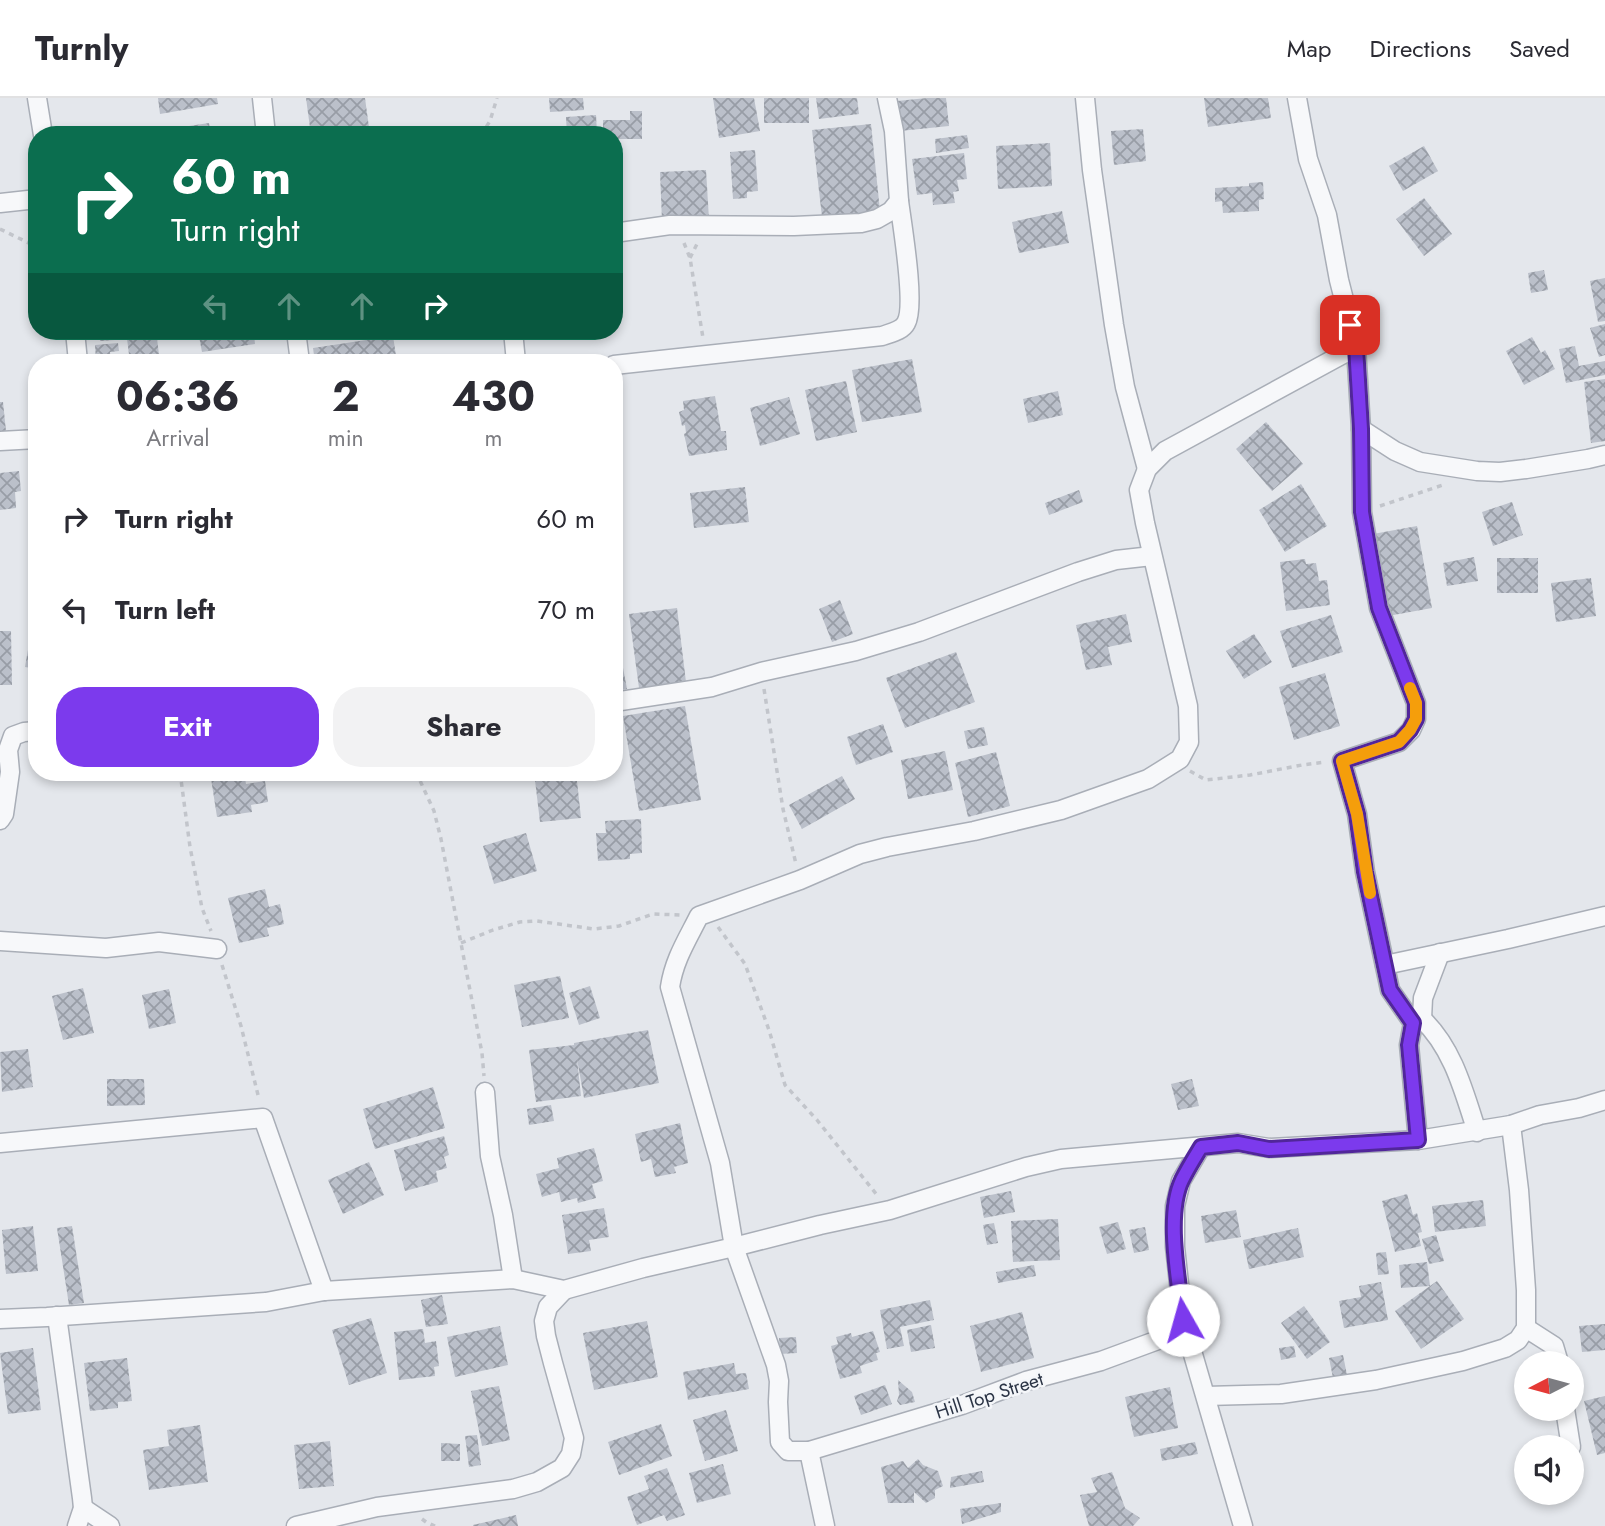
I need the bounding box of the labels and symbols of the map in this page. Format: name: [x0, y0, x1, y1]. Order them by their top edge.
pin: [1320, 295, 1380, 355]
position arrow: [1146, 1283, 1220, 1357]
north arrow: [1514, 1351, 1584, 1421]
street label: Hill Top Street: [932, 1365, 1047, 1426]

